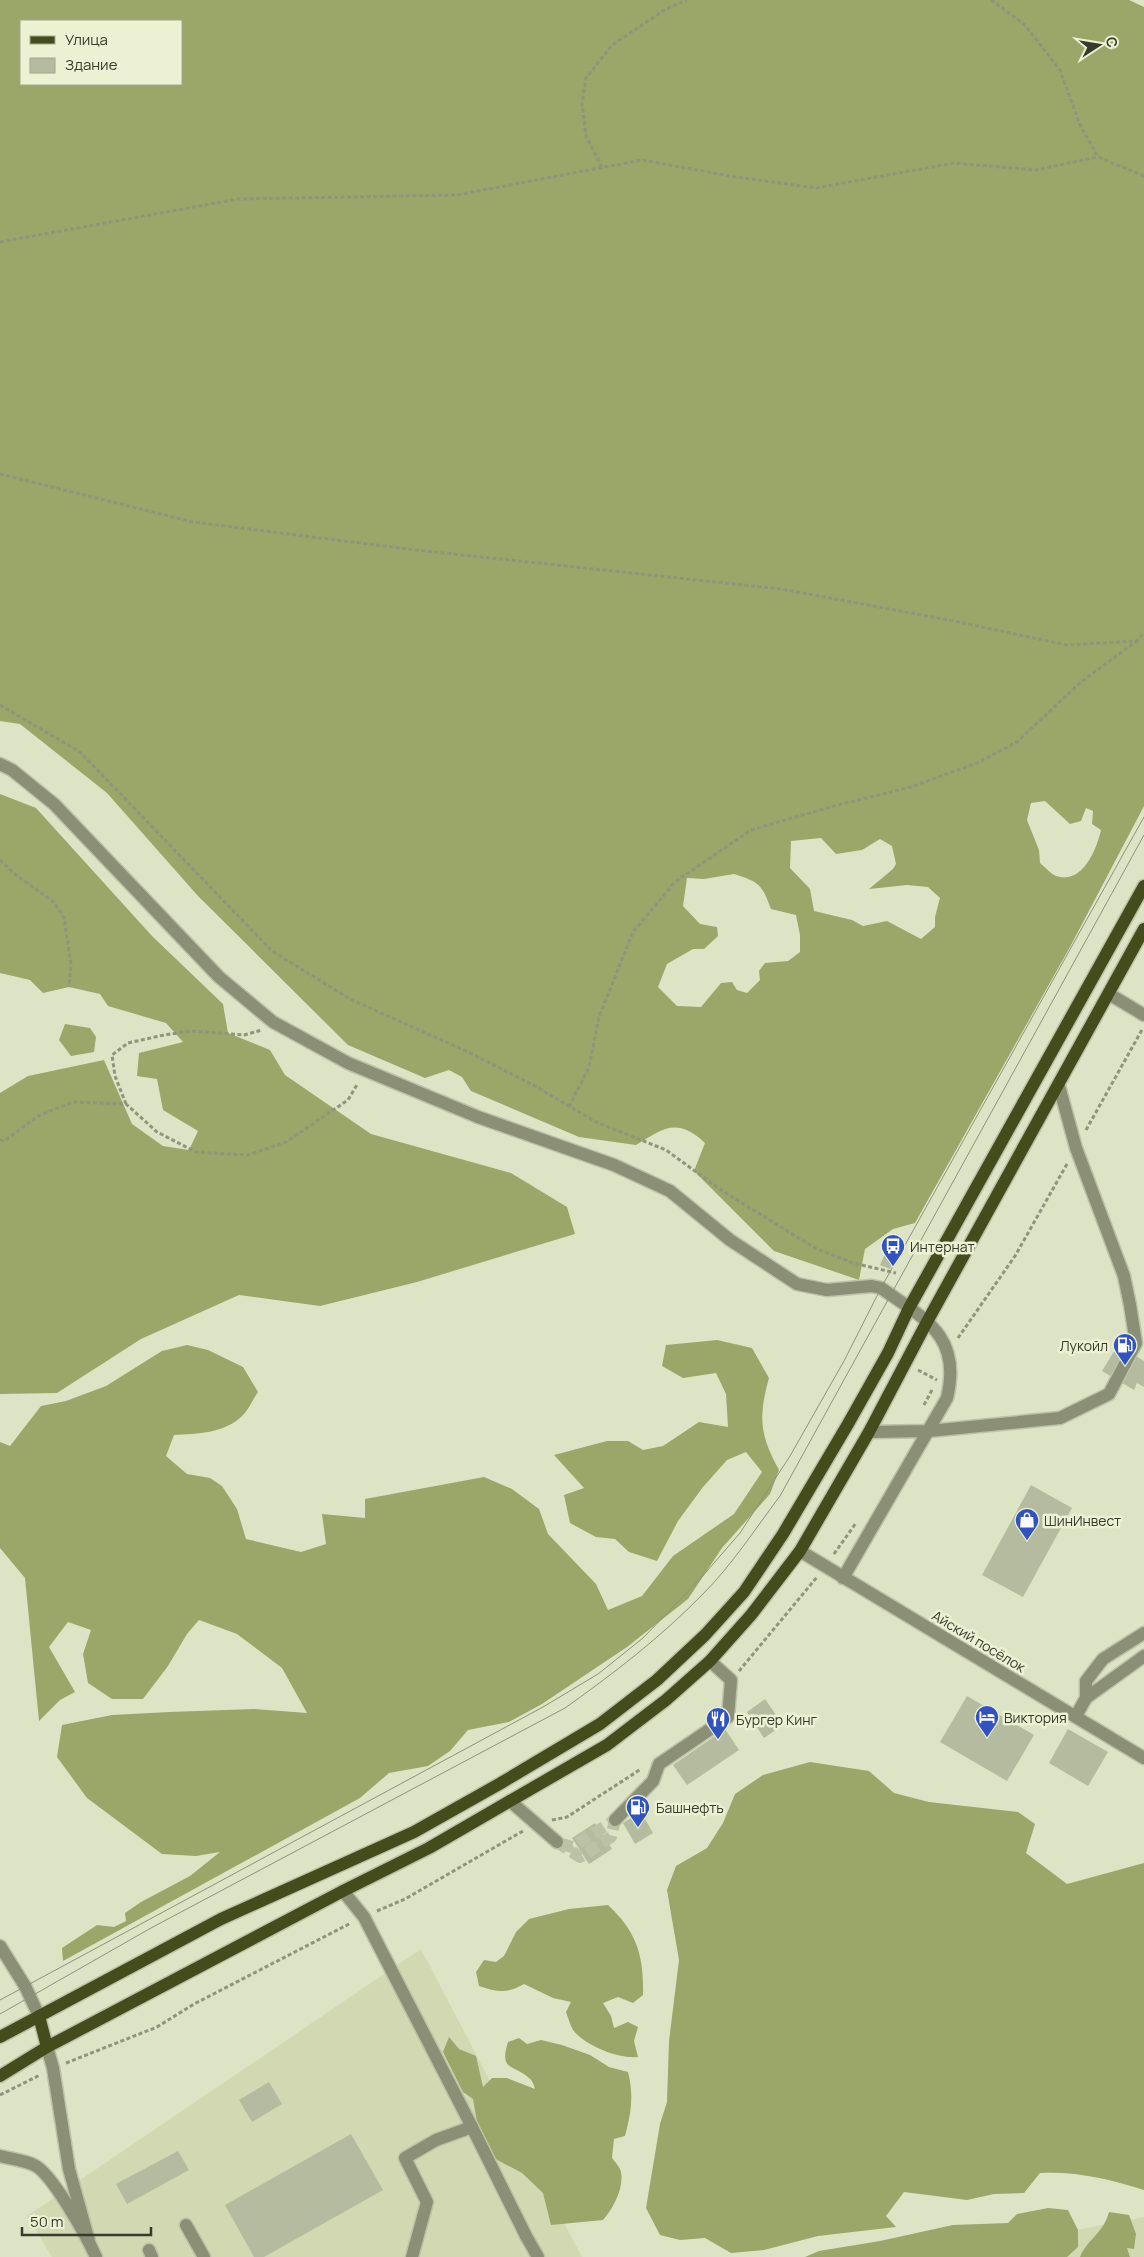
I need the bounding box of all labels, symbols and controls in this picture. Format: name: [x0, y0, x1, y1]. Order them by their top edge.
legend: [20, 20, 182, 85]
north arrow: [1074, 20, 1124, 70]
text: Улица: [65, 29, 108, 50]
text: С: [1102, 35, 1123, 49]
text: Здание: [65, 54, 118, 75]
bus stop icon: Интернат: [880, 1233, 906, 1267]
place label: Интернат: [910, 1237, 975, 1256]
fuel station icon: Лукойл: [1112, 1332, 1138, 1366]
place label: Лукойл: [1060, 1336, 1108, 1355]
shop icon: ШинИнвест: [1014, 1507, 1040, 1541]
place label: ШинИнвест: [1044, 1511, 1121, 1530]
street label: Айский посёлок: [929, 1606, 1030, 1677]
hotel icon: Виктория: [974, 1704, 1000, 1738]
restaurant icon: Бургер Кинг: [705, 1706, 731, 1740]
place label: Виктория: [1004, 1708, 1067, 1727]
place label: Бургер Кинг: [736, 1710, 817, 1729]
fuel station icon: Башнефть: [625, 1794, 651, 1828]
place label: Башнефть: [656, 1798, 724, 1817]
scale bar: [22, 2204, 151, 2236]
text: 50 m: [30, 2211, 64, 2232]

